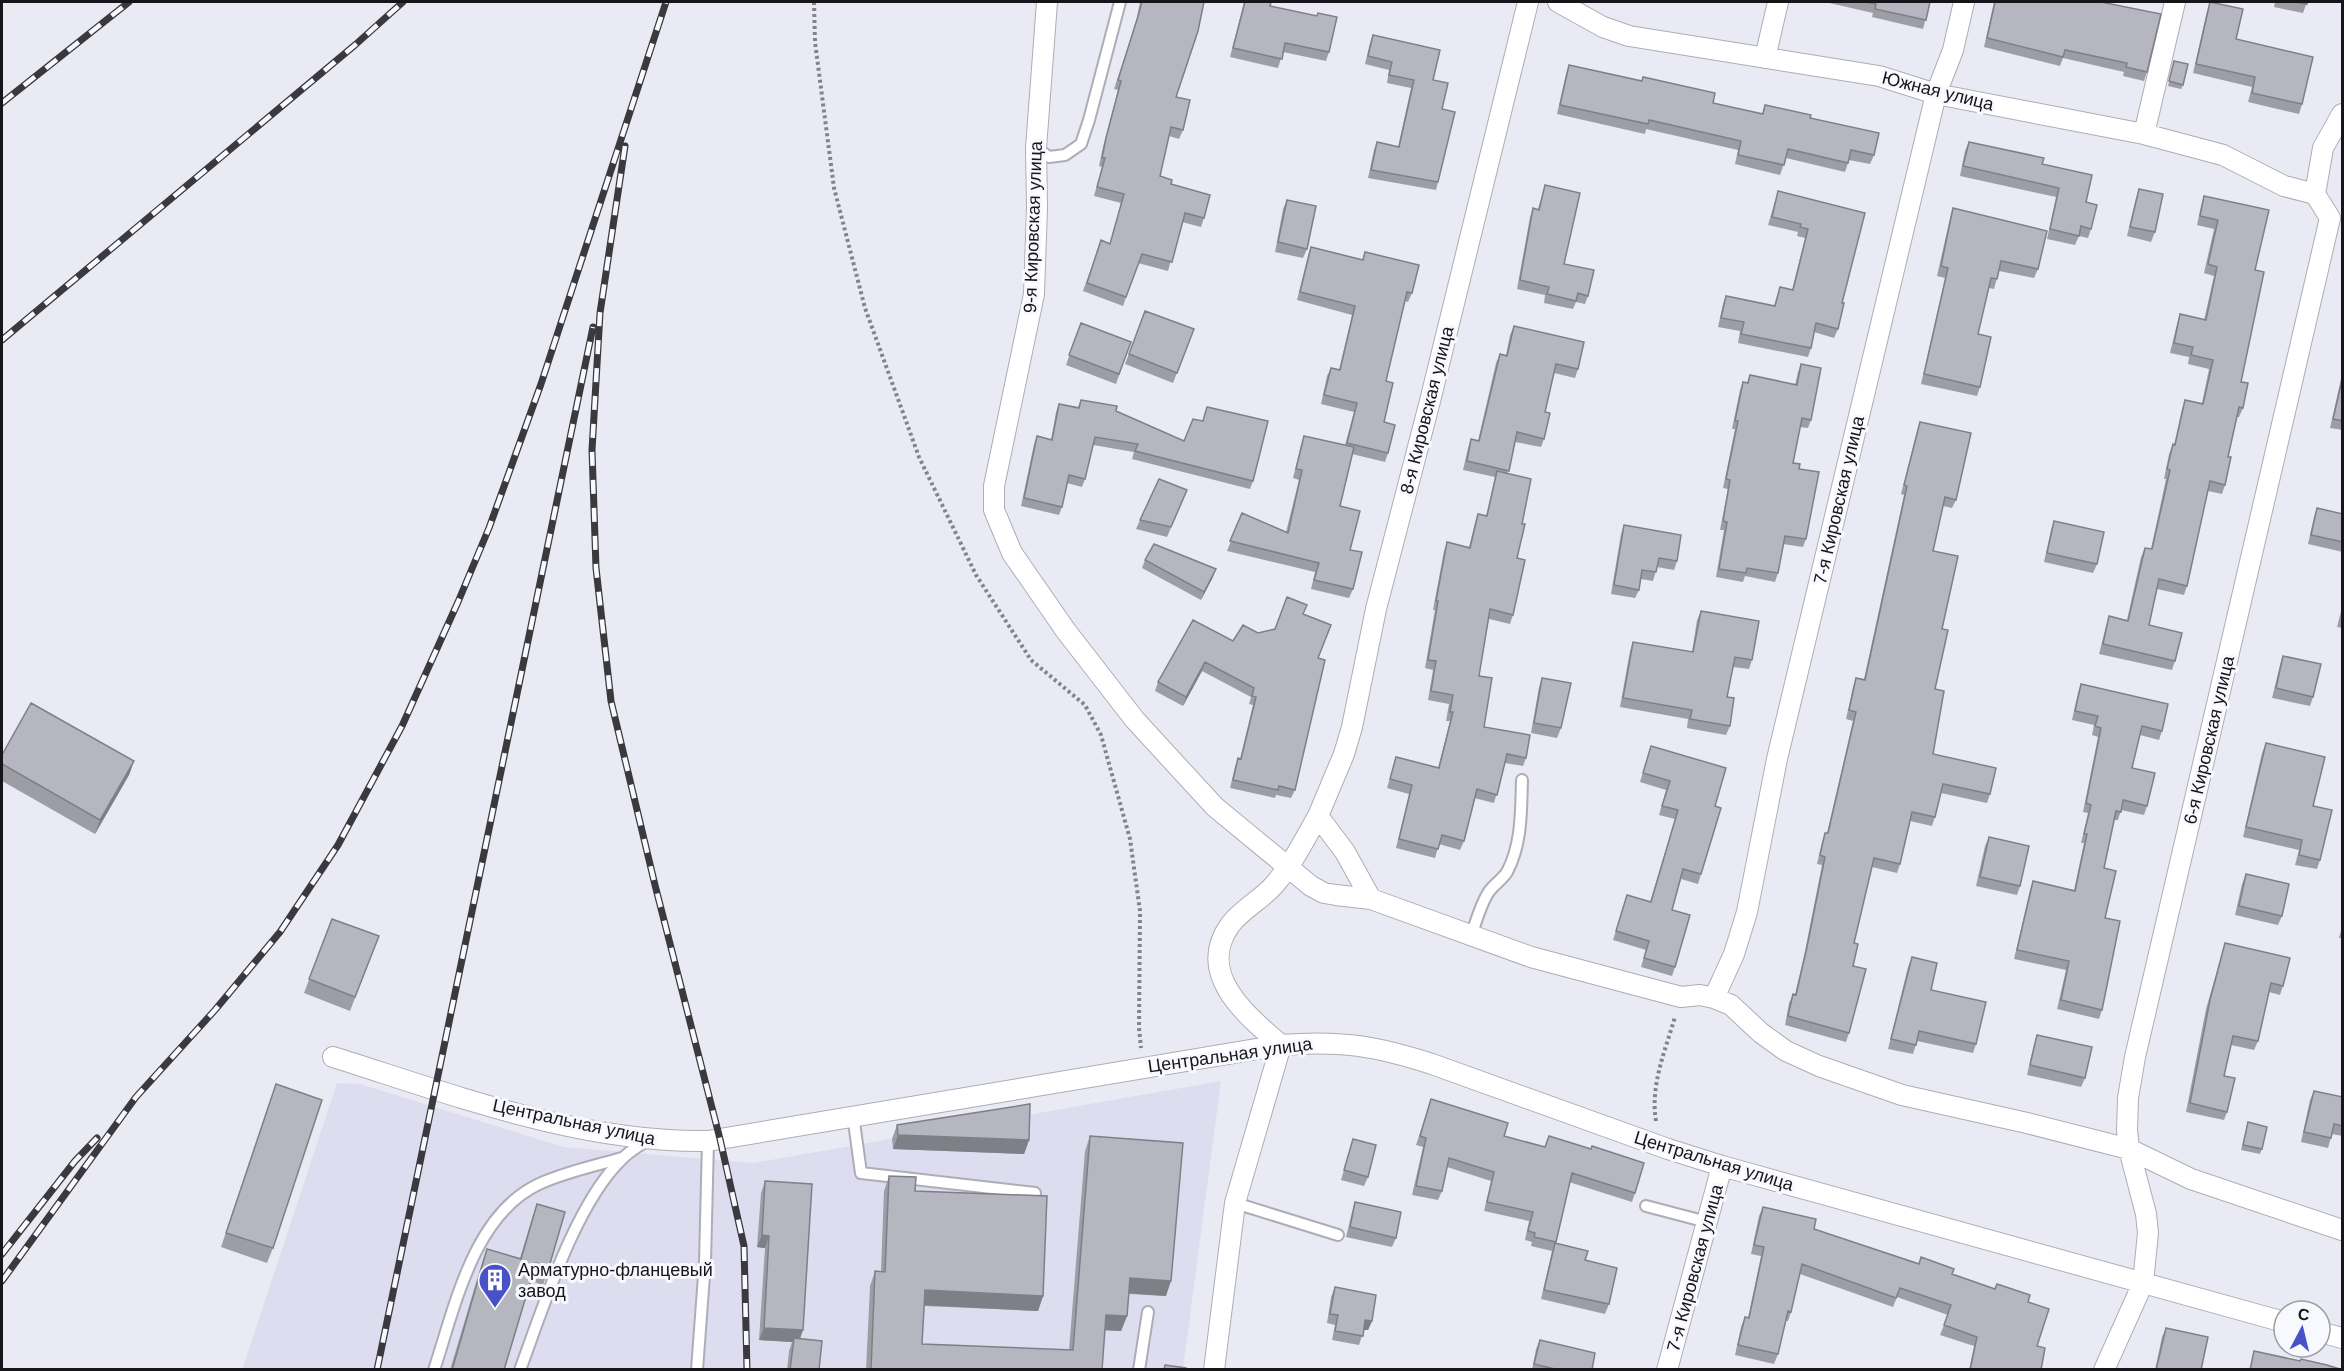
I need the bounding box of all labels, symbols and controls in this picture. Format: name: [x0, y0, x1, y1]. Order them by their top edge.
street label: Южная улица: [1880, 67, 1997, 115]
street label: 9-я Кировская улица: [1020, 140, 1046, 313]
street label: 8-я Кировская улица: [1396, 323, 1458, 496]
street label: 7-я Кировская улица: [1810, 413, 1868, 586]
street label: 6-я Кировская улица: [2180, 653, 2238, 826]
street label: Центральная улица: [1147, 1033, 1314, 1076]
street label: Центральная улица: [491, 1095, 658, 1149]
street label: Центральная улица: [1632, 1127, 1797, 1195]
street label: 7-я Кировская улица: [1663, 1181, 1727, 1354]
place label: Арматурно-фланцевый завод: [518, 1260, 713, 1301]
building icon: Арматурно-фланцевый завод: [477, 1262, 513, 1309]
north arrow: [2272, 1299, 2332, 1359]
text: С: [2297, 1305, 2311, 1324]

